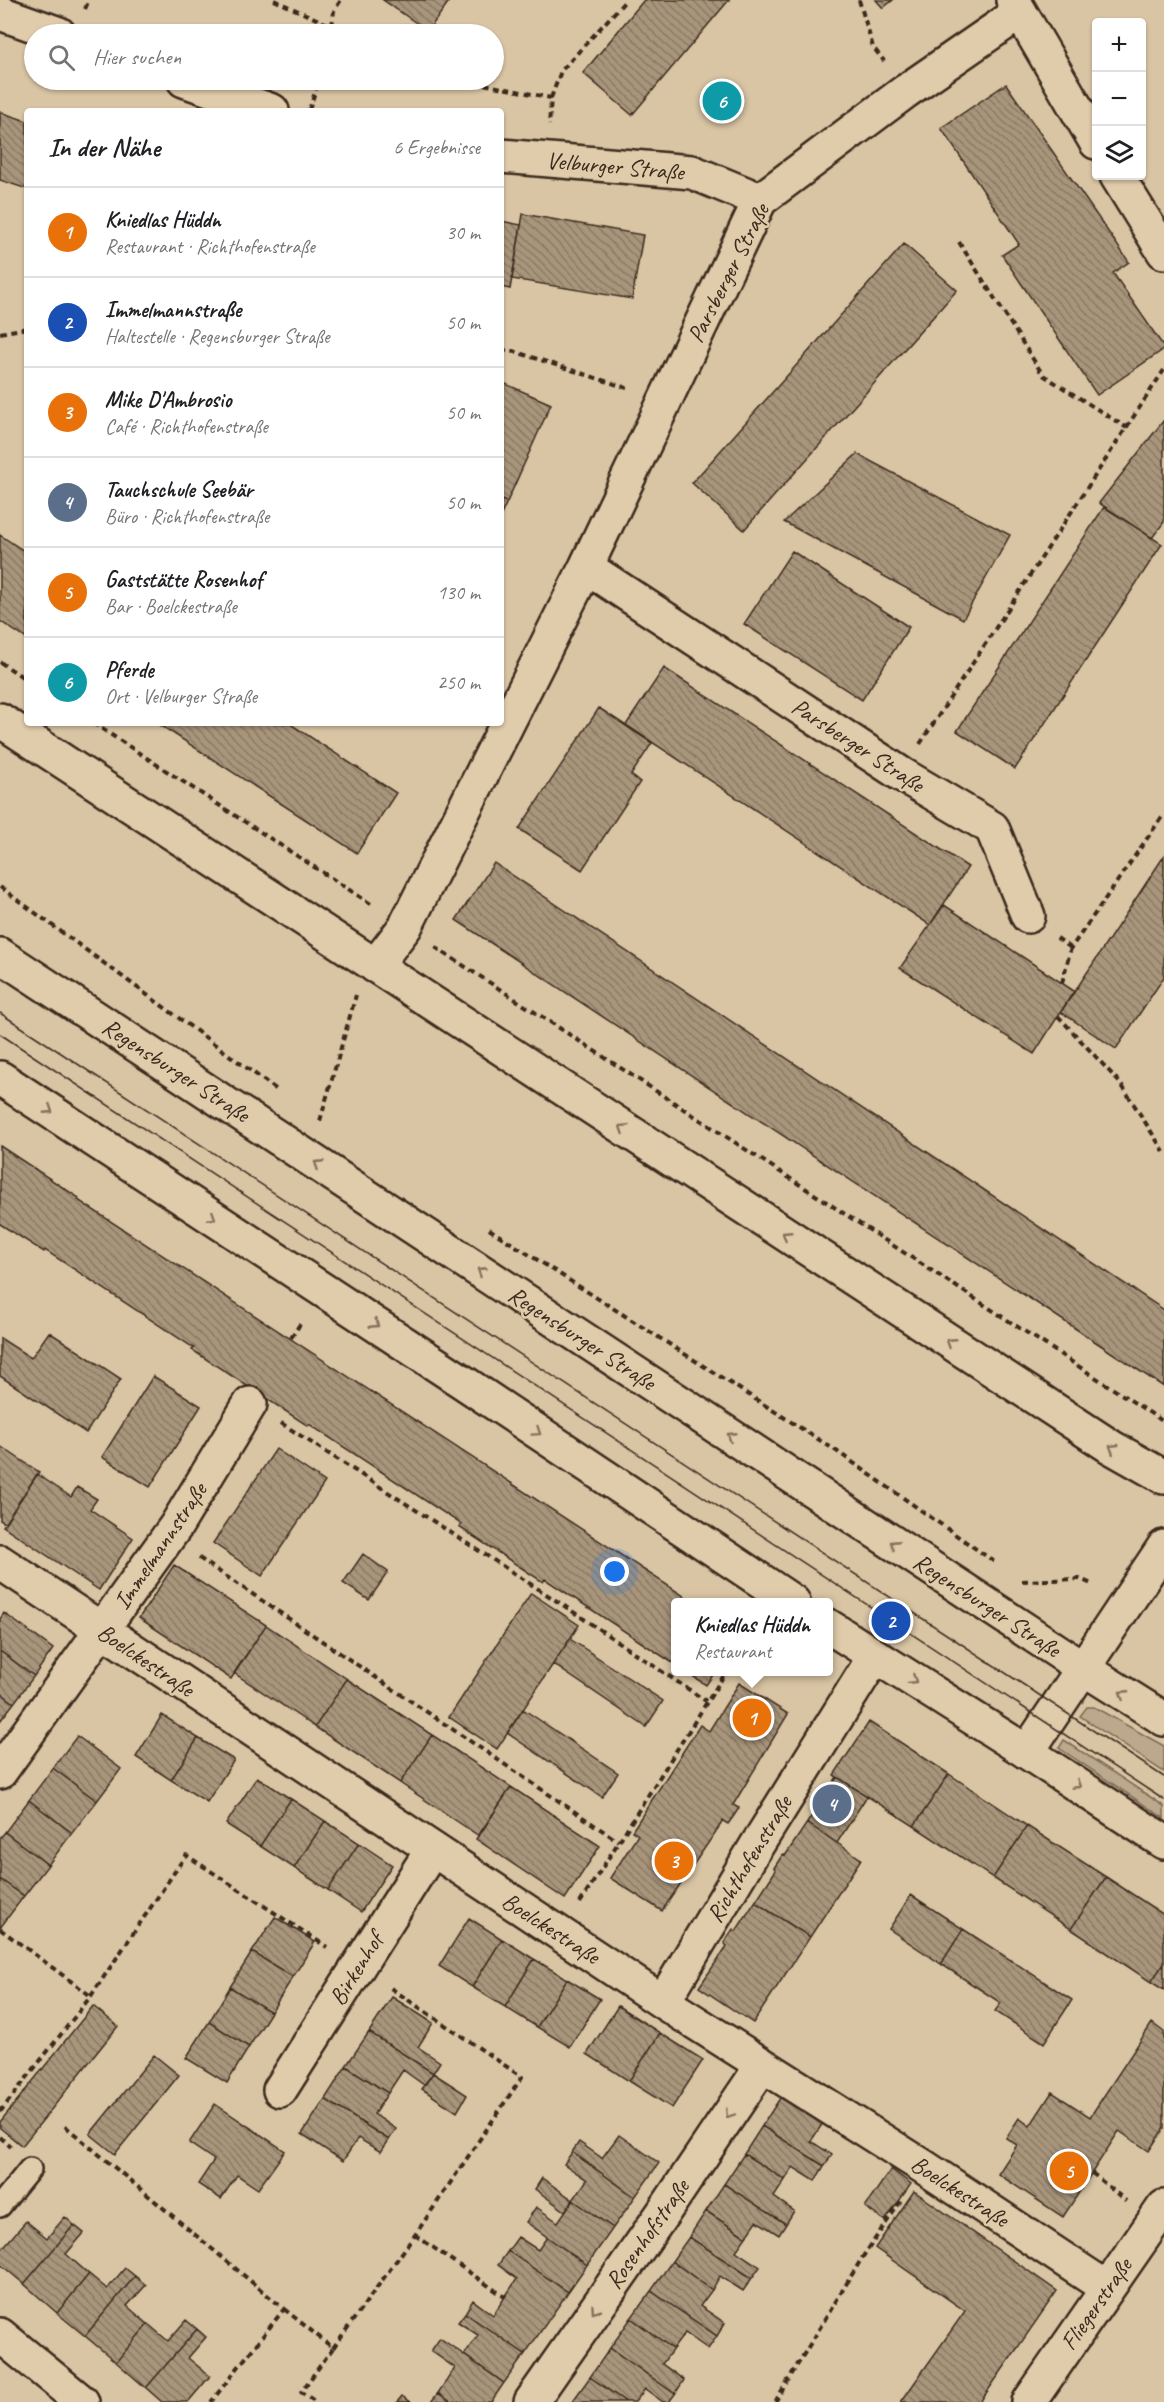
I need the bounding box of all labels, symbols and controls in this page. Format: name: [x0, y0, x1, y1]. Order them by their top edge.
map controls: [1092, 18, 1146, 180]
button: +: [1092, 18, 1146, 72]
search box: [24, 24, 504, 90]
icon: search: [45, 41, 78, 74]
text: Hier suchen: [93, 43, 181, 71]
button: −: [1092, 72, 1146, 126]
pin: 6: [702, 78, 742, 124]
button: layers: [1092, 126, 1146, 180]
text: In der Nähe: [48, 131, 160, 164]
text: 6 Ergebnisse: [393, 135, 480, 160]
street label: Velburger Straße: [545, 145, 687, 187]
street label: Parsberger Straße: [680, 197, 777, 347]
text: Kniedlas Hüddn: [105, 206, 221, 234]
text: 1: [63, 220, 72, 245]
text: 30 m: [446, 220, 480, 245]
text: Restaurant · Richthofenstraße: [105, 234, 315, 259]
text: Immelmannstraße: [105, 296, 241, 324]
text: 2: [63, 310, 72, 335]
text: 50 m: [446, 310, 480, 335]
text: Haltestelle · Regensburger Straße: [105, 324, 330, 349]
text: Mike D'Ambrosio: [105, 386, 231, 414]
text: 3: [63, 400, 72, 425]
text: 50 m: [446, 400, 480, 425]
text: Café · Richthofenstraße: [105, 414, 268, 439]
text: Tauchschule Seebär: [105, 476, 253, 504]
text: 4: [63, 490, 72, 515]
text: 50 m: [446, 490, 480, 515]
text: Büro · Richthofenstraße: [105, 504, 269, 529]
text: Gaststätte Rosenhof: [105, 566, 262, 594]
text: 5: [63, 580, 72, 605]
text: 130 m: [437, 580, 480, 605]
text: Bar · Boelckestraße: [105, 594, 237, 619]
text: Pferde: [105, 656, 154, 684]
text: 6: [63, 670, 72, 695]
text: 250 m: [437, 670, 480, 695]
text: Ort · Velburger Straße: [105, 684, 257, 709]
street label: Parsberger Straße: [786, 691, 932, 800]
street label: Regensburger Straße: [97, 1011, 257, 1130]
one-way arrow: [42, 1103, 53, 1114]
one-way arrow: [619, 1124, 630, 1135]
one-way arrow: [314, 1160, 325, 1171]
one-way arrow: [205, 1210, 216, 1221]
one-way arrow: [782, 1231, 793, 1242]
one-way arrow: [476, 1267, 487, 1278]
street label: Regensburger Straße: [503, 1279, 663, 1398]
one-way arrow: [368, 1317, 379, 1328]
one-way arrow: [945, 1338, 956, 1349]
one-way arrow: [531, 1425, 542, 1436]
one-way arrow: [727, 1432, 738, 1443]
one-way arrow: [1109, 1444, 1119, 1455]
street label: Immelmannstraße: [107, 1475, 215, 1615]
one-way arrow: [890, 1539, 900, 1551]
street label: Regensburger Straße: [908, 1546, 1068, 1665]
your location: [600, 1557, 629, 1586]
popup: [671, 1598, 833, 1676]
pin: 2: [872, 1598, 910, 1644]
text: Kniedlas Hüddn: [694, 1611, 810, 1639]
street label: Boelckestraße: [92, 1617, 202, 1705]
text: Restaurant: [694, 1639, 772, 1664]
one-way arrow: [907, 1673, 917, 1685]
one-way arrow: [1119, 1690, 1129, 1702]
pin: 1: [732, 1696, 771, 1740]
one-way arrow: [1071, 1778, 1081, 1790]
pin: 4: [812, 1782, 852, 1826]
street label: Richthofenstraße: [699, 1788, 800, 1928]
pin: 3: [654, 1838, 694, 1884]
street label: Boelckestraße: [497, 1885, 607, 1972]
street label: Birkenhof: [322, 1923, 393, 2011]
one-way arrow: [725, 2107, 736, 2118]
street label: Boelckestraße: [906, 2148, 1016, 2235]
pin: 5: [1050, 2148, 1088, 2194]
street label: Rosenhofstraße: [598, 2172, 697, 2295]
street label: Fliegerstraße: [1054, 2250, 1140, 2356]
one-way arrow: [591, 2303, 602, 2314]

